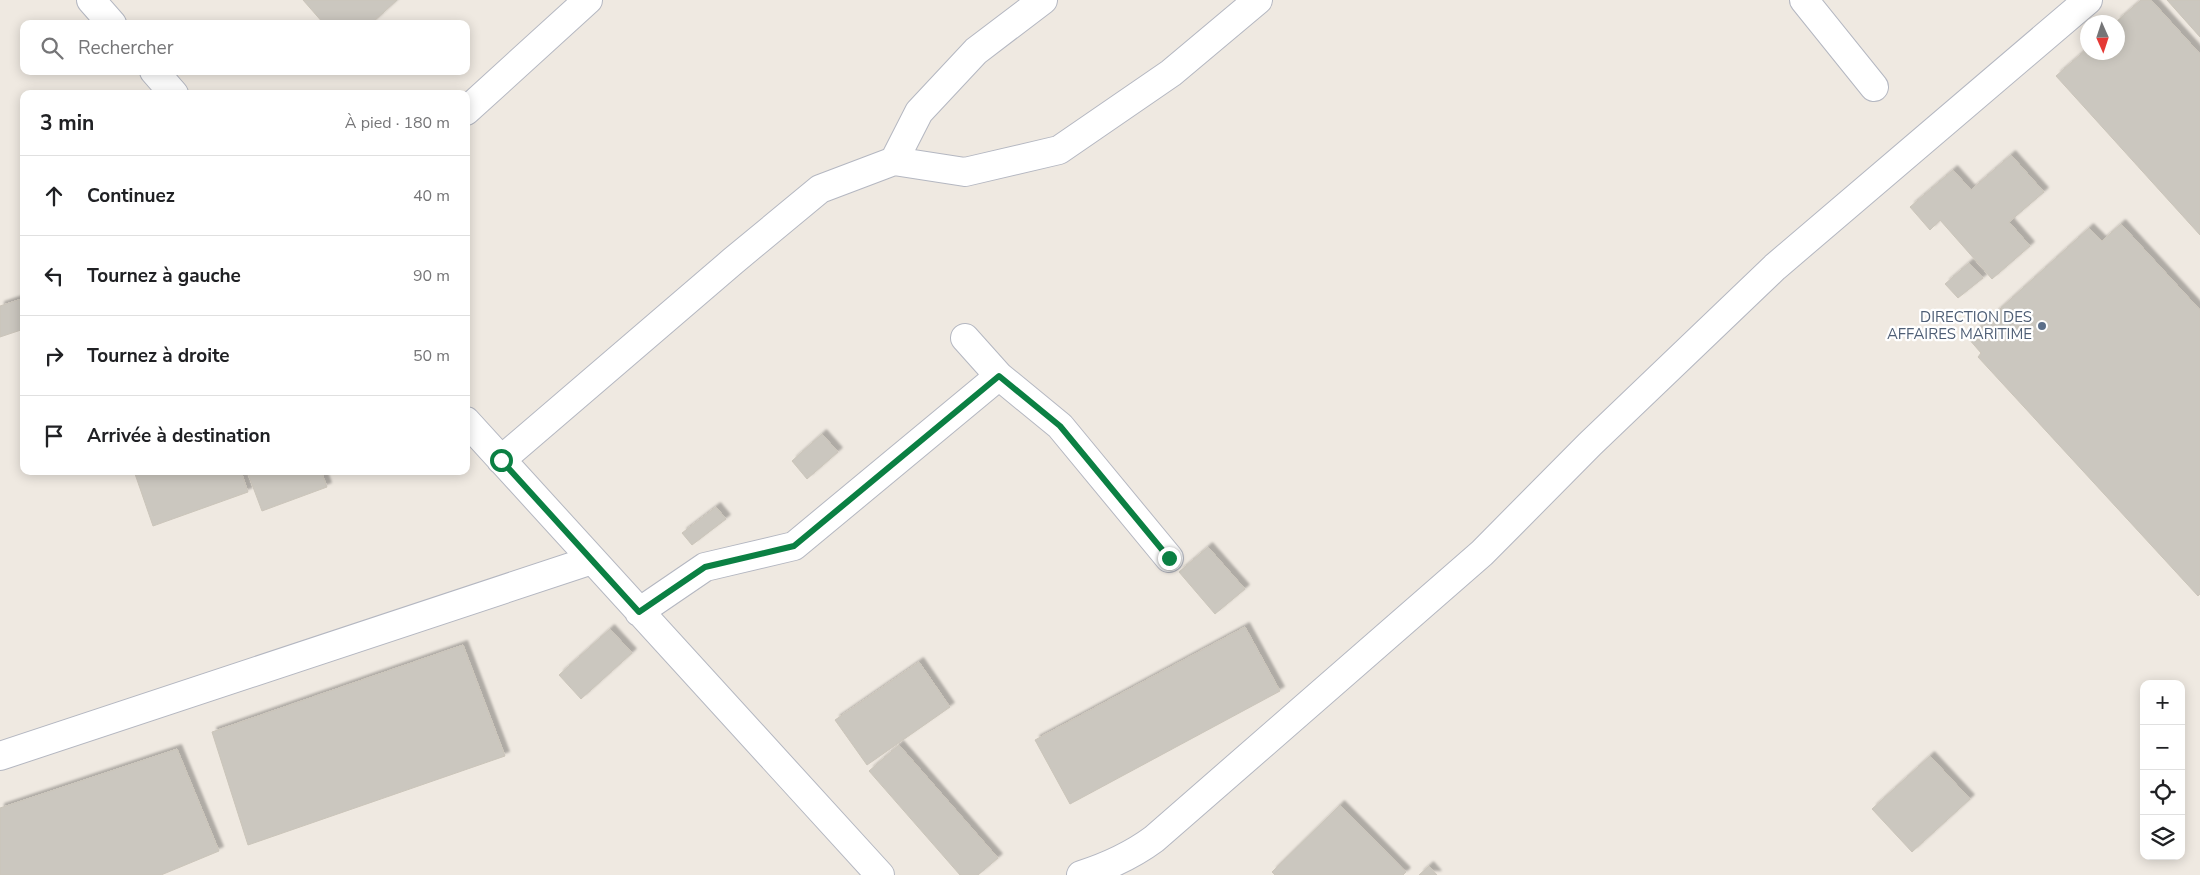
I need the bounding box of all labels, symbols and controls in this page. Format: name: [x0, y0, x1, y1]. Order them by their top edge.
north arrow: [2080, 15, 2125, 60]
search box: [20, 20, 470, 75]
icon: search: [38, 34, 66, 62]
text: Rechercher: [78, 35, 173, 61]
text: 3 min: [40, 109, 94, 137]
text: À pied · 180 m: [345, 112, 450, 134]
icon: ahead: [40, 182, 68, 210]
text: Continuez: [87, 183, 175, 209]
text: 40 m: [413, 185, 450, 207]
icon: left: [40, 262, 68, 290]
text: Tournez à gauche: [87, 263, 241, 289]
text: 90 m: [413, 265, 450, 287]
place label: DIRECTION DES AFFAIRES MARITIME: [1887, 307, 2032, 344]
marker: DIRECTION DES AFFAIRES MARITIME: [2036, 320, 2048, 332]
icon: right: [40, 342, 68, 370]
text: Tournez à droite: [87, 343, 230, 369]
text: 50 m: [413, 345, 450, 367]
icon: arrive: [40, 422, 68, 450]
text: Arrivée à destination: [87, 423, 271, 449]
route start: [490, 449, 513, 472]
route end: [1158, 547, 1181, 570]
map controls: [2140, 680, 2185, 860]
button: +: [2140, 680, 2185, 725]
button: −: [2140, 725, 2185, 770]
button: locate: [2140, 770, 2185, 815]
button: layers: [2140, 815, 2185, 860]

